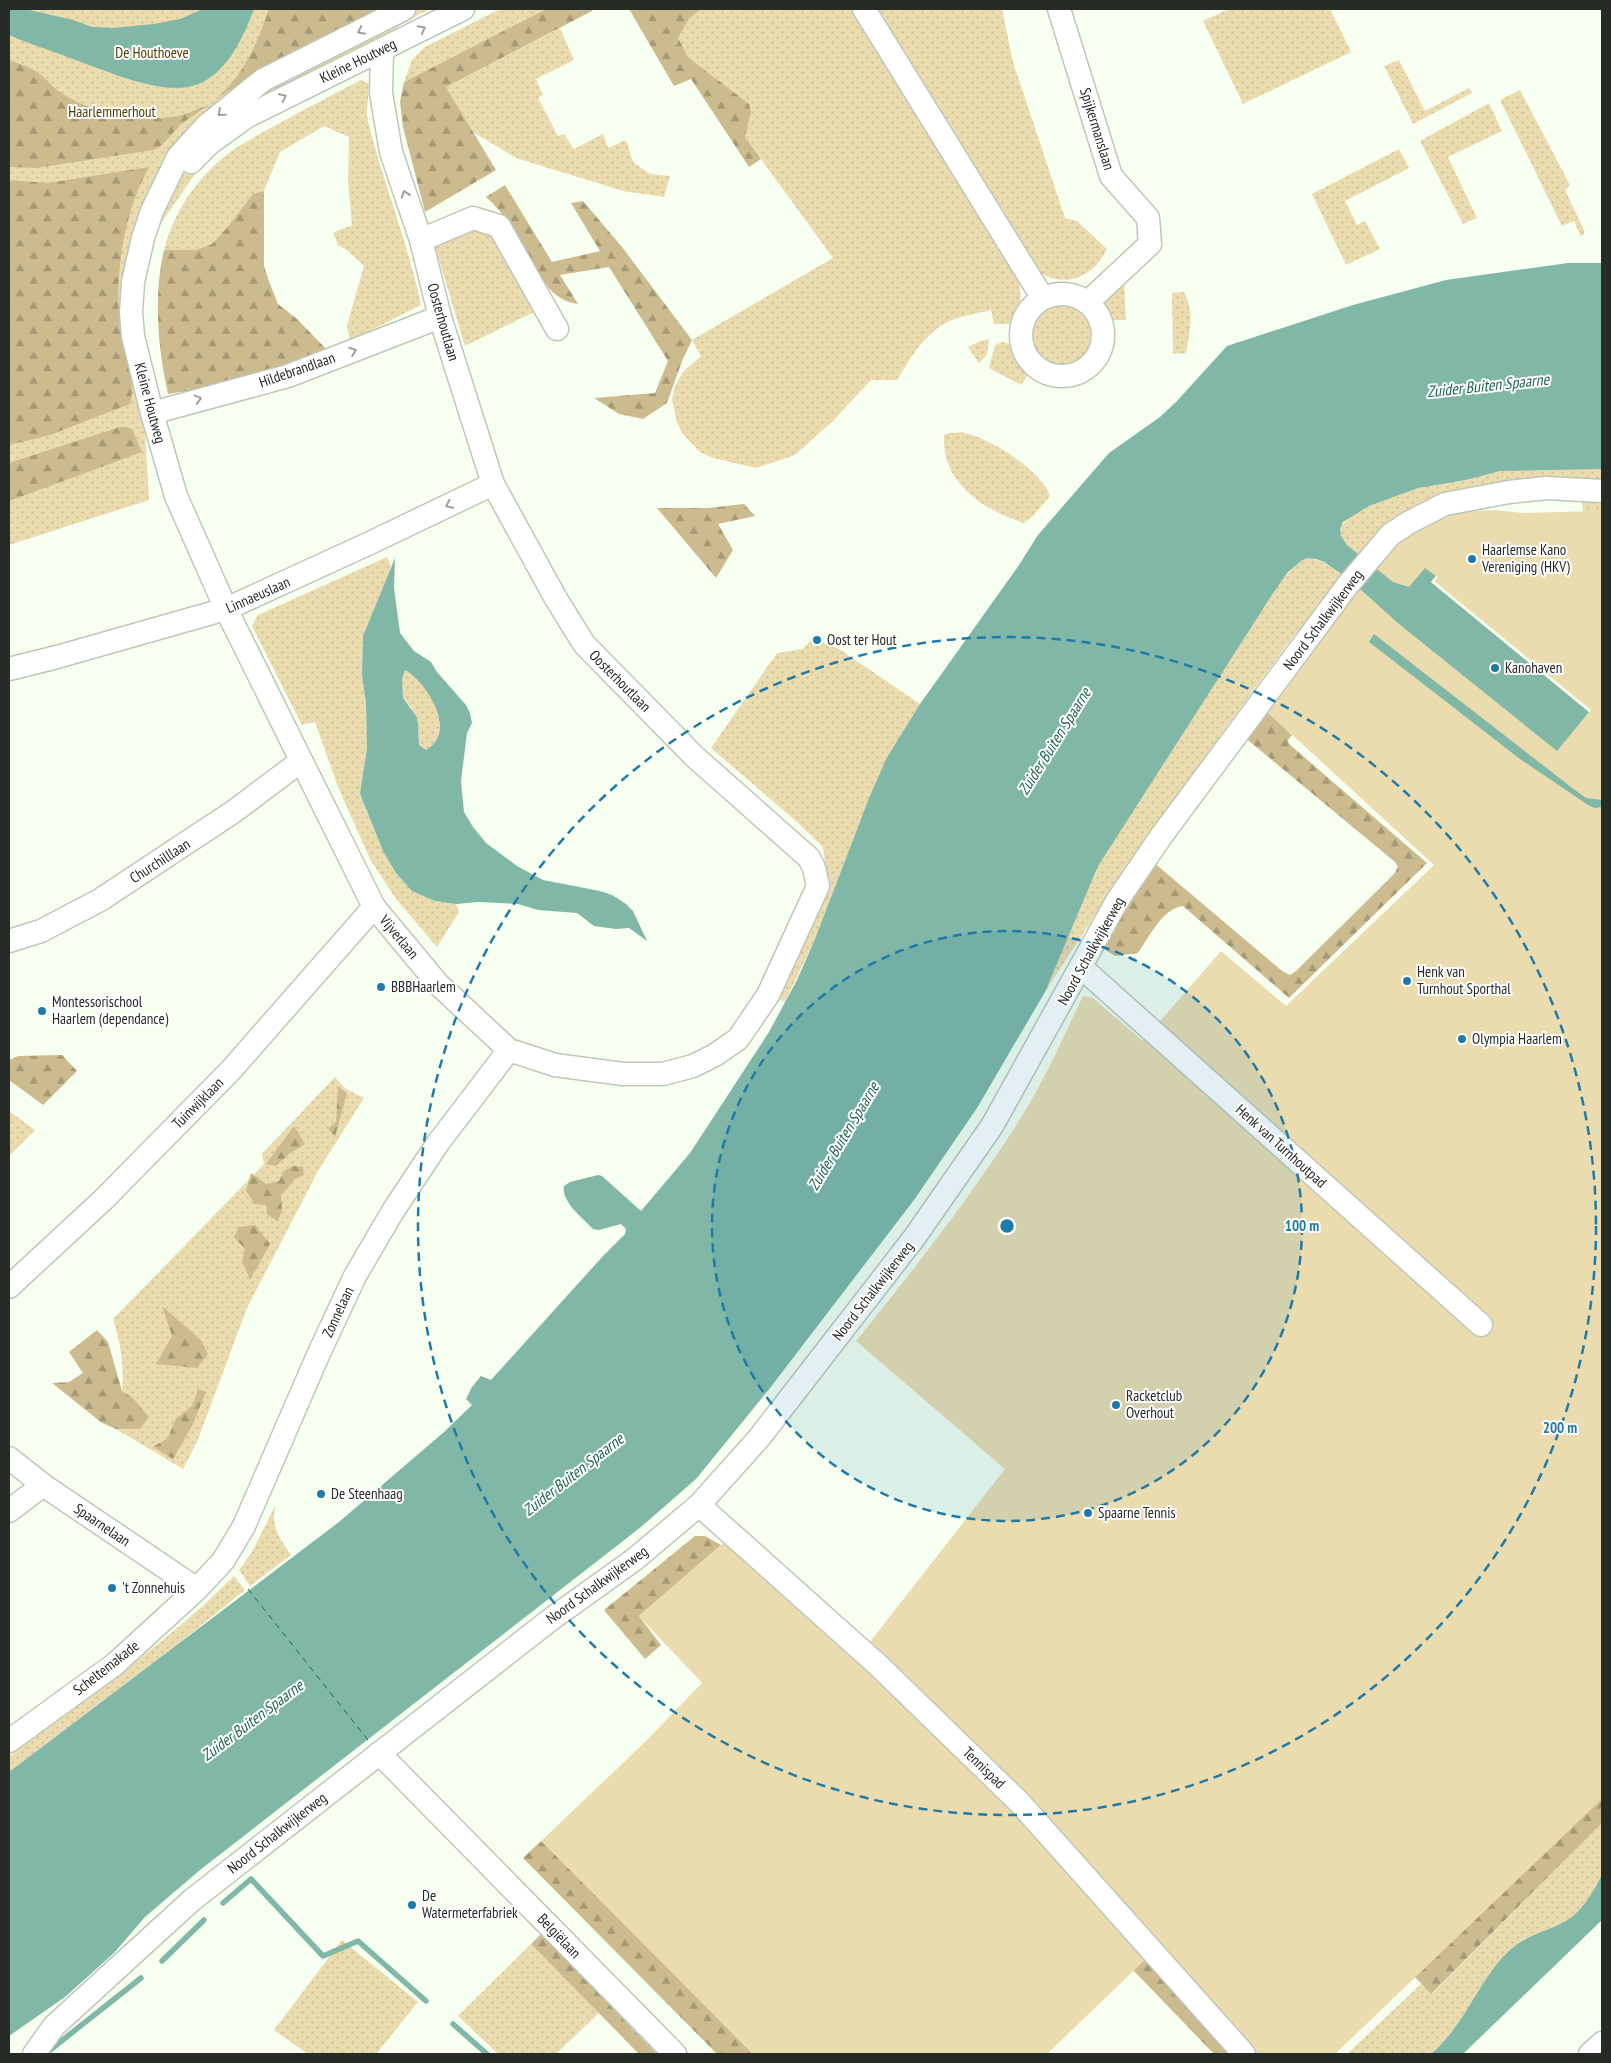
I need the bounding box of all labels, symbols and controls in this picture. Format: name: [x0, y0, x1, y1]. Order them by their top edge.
one-way arrow: [357, 25, 366, 35]
one-way arrow: [417, 25, 426, 35]
street label: Kleine Houtweg: [316, 34, 399, 87]
park label: De Houthoeve: [115, 43, 189, 62]
street label: Spijkermanslaan: [1076, 85, 1119, 172]
one-way arrow: [278, 93, 287, 103]
park label: Haarlemmerhout: [68, 102, 156, 121]
one-way arrow: [218, 107, 227, 115]
one-way arrow: [401, 190, 411, 198]
street label: Oosterhoutlaan: [423, 281, 464, 363]
one-way arrow: [348, 347, 357, 357]
street label: Hildebrandlaan: [256, 348, 337, 391]
street label: Kleine Houtweg: [131, 360, 170, 445]
water label: Zuider Buiten Spaarne: [1426, 369, 1551, 401]
one-way arrow: [194, 395, 202, 405]
one-way arrow: [445, 499, 454, 509]
place label: Haarlemse Kano Vereniging (HKV): [1481, 540, 1570, 576]
marker: Haarlemse Kano Vereniging (HKV): [1466, 553, 1478, 565]
street label: Noord Schalkwijkerweg: [1279, 566, 1367, 674]
street label: Linnaeuslaan: [223, 572, 293, 617]
place label: Oost ter Hout: [827, 630, 897, 649]
marker: Oost ter Hout: [811, 634, 823, 646]
street label: Oosterhoutlaan: [585, 646, 655, 716]
place label: Kanohaven: [1505, 658, 1562, 677]
marker: Kanohaven: [1489, 662, 1501, 674]
water label: Zuider Buiten Spaarne: [1013, 683, 1096, 798]
street label: Churchilllaan: [126, 834, 194, 887]
street label: Noord Schalkwijkerweg: [1053, 893, 1128, 1008]
street label: Vijverlaan: [375, 910, 423, 963]
place label: Henk van Turnhout Sporthal: [1417, 962, 1511, 998]
marker: Henk van Turnhout Sporthal: [1401, 975, 1413, 987]
place label: BBBHaarlem: [391, 977, 456, 996]
marker: BBBHaarlem: [375, 981, 387, 993]
place label: Montessorischool Haarlem (dependance): [52, 992, 169, 1028]
marker: Montessorischool Haarlem (dependance): [36, 1005, 48, 1017]
place label: Olympia Haarlem: [1472, 1029, 1562, 1048]
marker: Olympia Haarlem: [1456, 1033, 1468, 1045]
street label: Tuinwijklaan: [168, 1073, 227, 1132]
water label: Zuider Buiten Spaarne: [803, 1077, 884, 1194]
street label: Henk van Turnhoutpad: [1232, 1100, 1331, 1191]
text: 100 m: [1285, 1216, 1319, 1235]
centre of rings: [998, 1217, 1016, 1235]
street label: Noord Schalkwijkerweg: [828, 1237, 917, 1344]
street label: Zonnelaan: [318, 1283, 358, 1340]
place label: Racketclub Overhout: [1126, 1386, 1182, 1422]
marker: Racketclub Overhout: [1110, 1399, 1122, 1411]
text: 200 m: [1543, 1418, 1577, 1437]
water label: Zuider Buiten Spaarne: [519, 1428, 628, 1520]
place label: De Steenhaag: [331, 1484, 403, 1503]
marker: De Steenhaag: [315, 1488, 327, 1500]
street label: Spaarnelaan: [70, 1499, 134, 1550]
place label: Spaarne Tennis: [1098, 1503, 1175, 1522]
marker: Spaarne Tennis: [1082, 1507, 1094, 1519]
street label: Noord Schalkwijkerweg: [542, 1541, 651, 1628]
place label: 't Zonnehuis: [122, 1578, 185, 1597]
marker: 't Zonnehuis: [106, 1582, 118, 1594]
street label: Scheltemakade: [69, 1636, 142, 1699]
water label: Zuider Buiten Spaarne: [197, 1674, 308, 1765]
street label: Tennispad: [959, 1743, 1010, 1792]
street label: Noord Schalkwijkerweg: [223, 1788, 330, 1877]
place label: De Watermeterfabriek: [422, 1886, 518, 1922]
marker: De Watermeterfabriek: [406, 1899, 418, 1911]
street label: Belgiëlaan: [534, 1909, 585, 1962]

